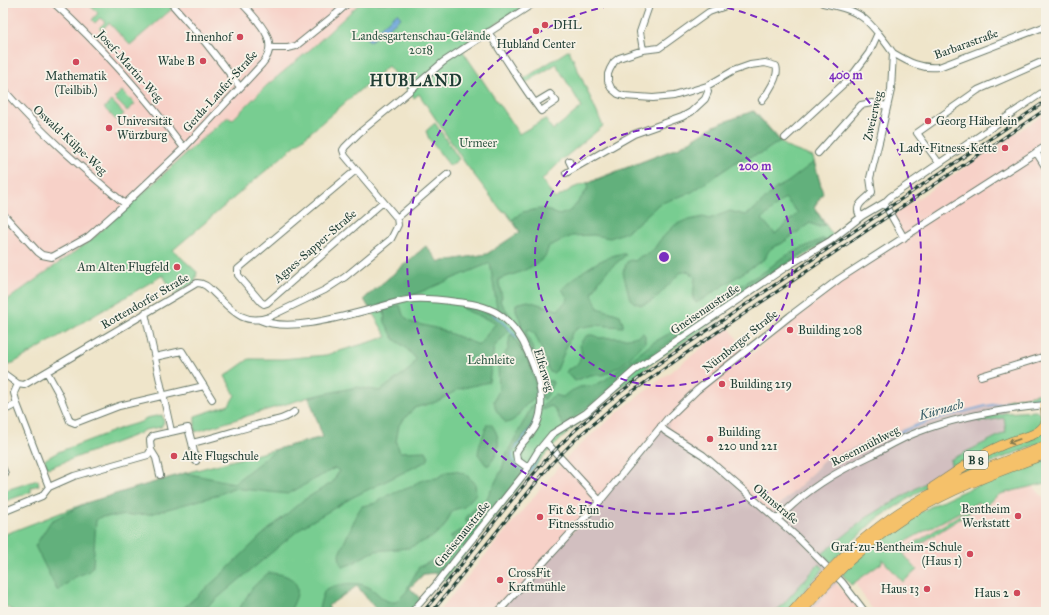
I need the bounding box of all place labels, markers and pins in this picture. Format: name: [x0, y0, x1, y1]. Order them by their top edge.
place label: DHL: [553, 18, 582, 32]
marker: DHL: [540, 20, 550, 30]
marker: Hubland Center: [531, 26, 541, 36]
place label: Innenhof: [186, 30, 234, 44]
marker: Innenhof: [235, 32, 245, 42]
place label: Hubland Center: [496, 37, 576, 51]
place label: Wabe B: [158, 54, 195, 68]
marker: Wabe B: [198, 56, 208, 66]
marker: Mathematik (Teilbib.): [71, 57, 81, 67]
place label: Mathematik (Teilbib.): [45, 69, 107, 97]
place label: Universität Würzburg: [117, 114, 173, 143]
place label: Georg Häberlein: [936, 114, 1018, 129]
marker: Georg Häberlein: [923, 116, 933, 126]
marker: Universität Würzburg: [104, 123, 114, 133]
place label: Lady-Fitness-Kette: [899, 141, 997, 155]
marker: Lady-Fitness-Kette: [1000, 143, 1010, 153]
centre of rings: [657, 250, 671, 264]
place label: Am Alten Flugfeld: [76, 260, 169, 275]
marker: Am Alten Flugfeld: [172, 262, 182, 272]
place label: Building 208: [798, 323, 862, 338]
marker: Building 208: [785, 325, 795, 335]
place label: Building 219: [730, 377, 792, 392]
marker: Building 219: [717, 379, 727, 389]
place label: Building 220 und 221: [718, 425, 778, 453]
marker: Building 220 und 221: [705, 434, 715, 444]
place label: Alte Flugschule: [181, 449, 259, 464]
marker: Alte Flugschule: [169, 451, 179, 461]
place label: Bentheim Werkstatt: [961, 502, 1011, 530]
place label: Fit & Fun Fitnessstudio: [548, 503, 614, 531]
marker: Bentheim Werkstatt: [1013, 511, 1023, 521]
marker: Fit & Fun Fitnessstudio: [535, 512, 545, 522]
place label: Graf-zu-Bentheim-Schule (Haus 1): [831, 540, 962, 568]
marker: Graf-zu-Bentheim-Schule (Haus 1): [965, 549, 975, 559]
place label: CrossFit Kraftmühle: [508, 566, 566, 594]
marker: CrossFit Kraftmühle: [495, 575, 505, 585]
place label: Haus 13: [881, 582, 919, 596]
marker: Haus 13: [922, 584, 932, 594]
place label: Haus 2: [974, 586, 1009, 600]
marker: Haus 2: [1012, 588, 1022, 598]

